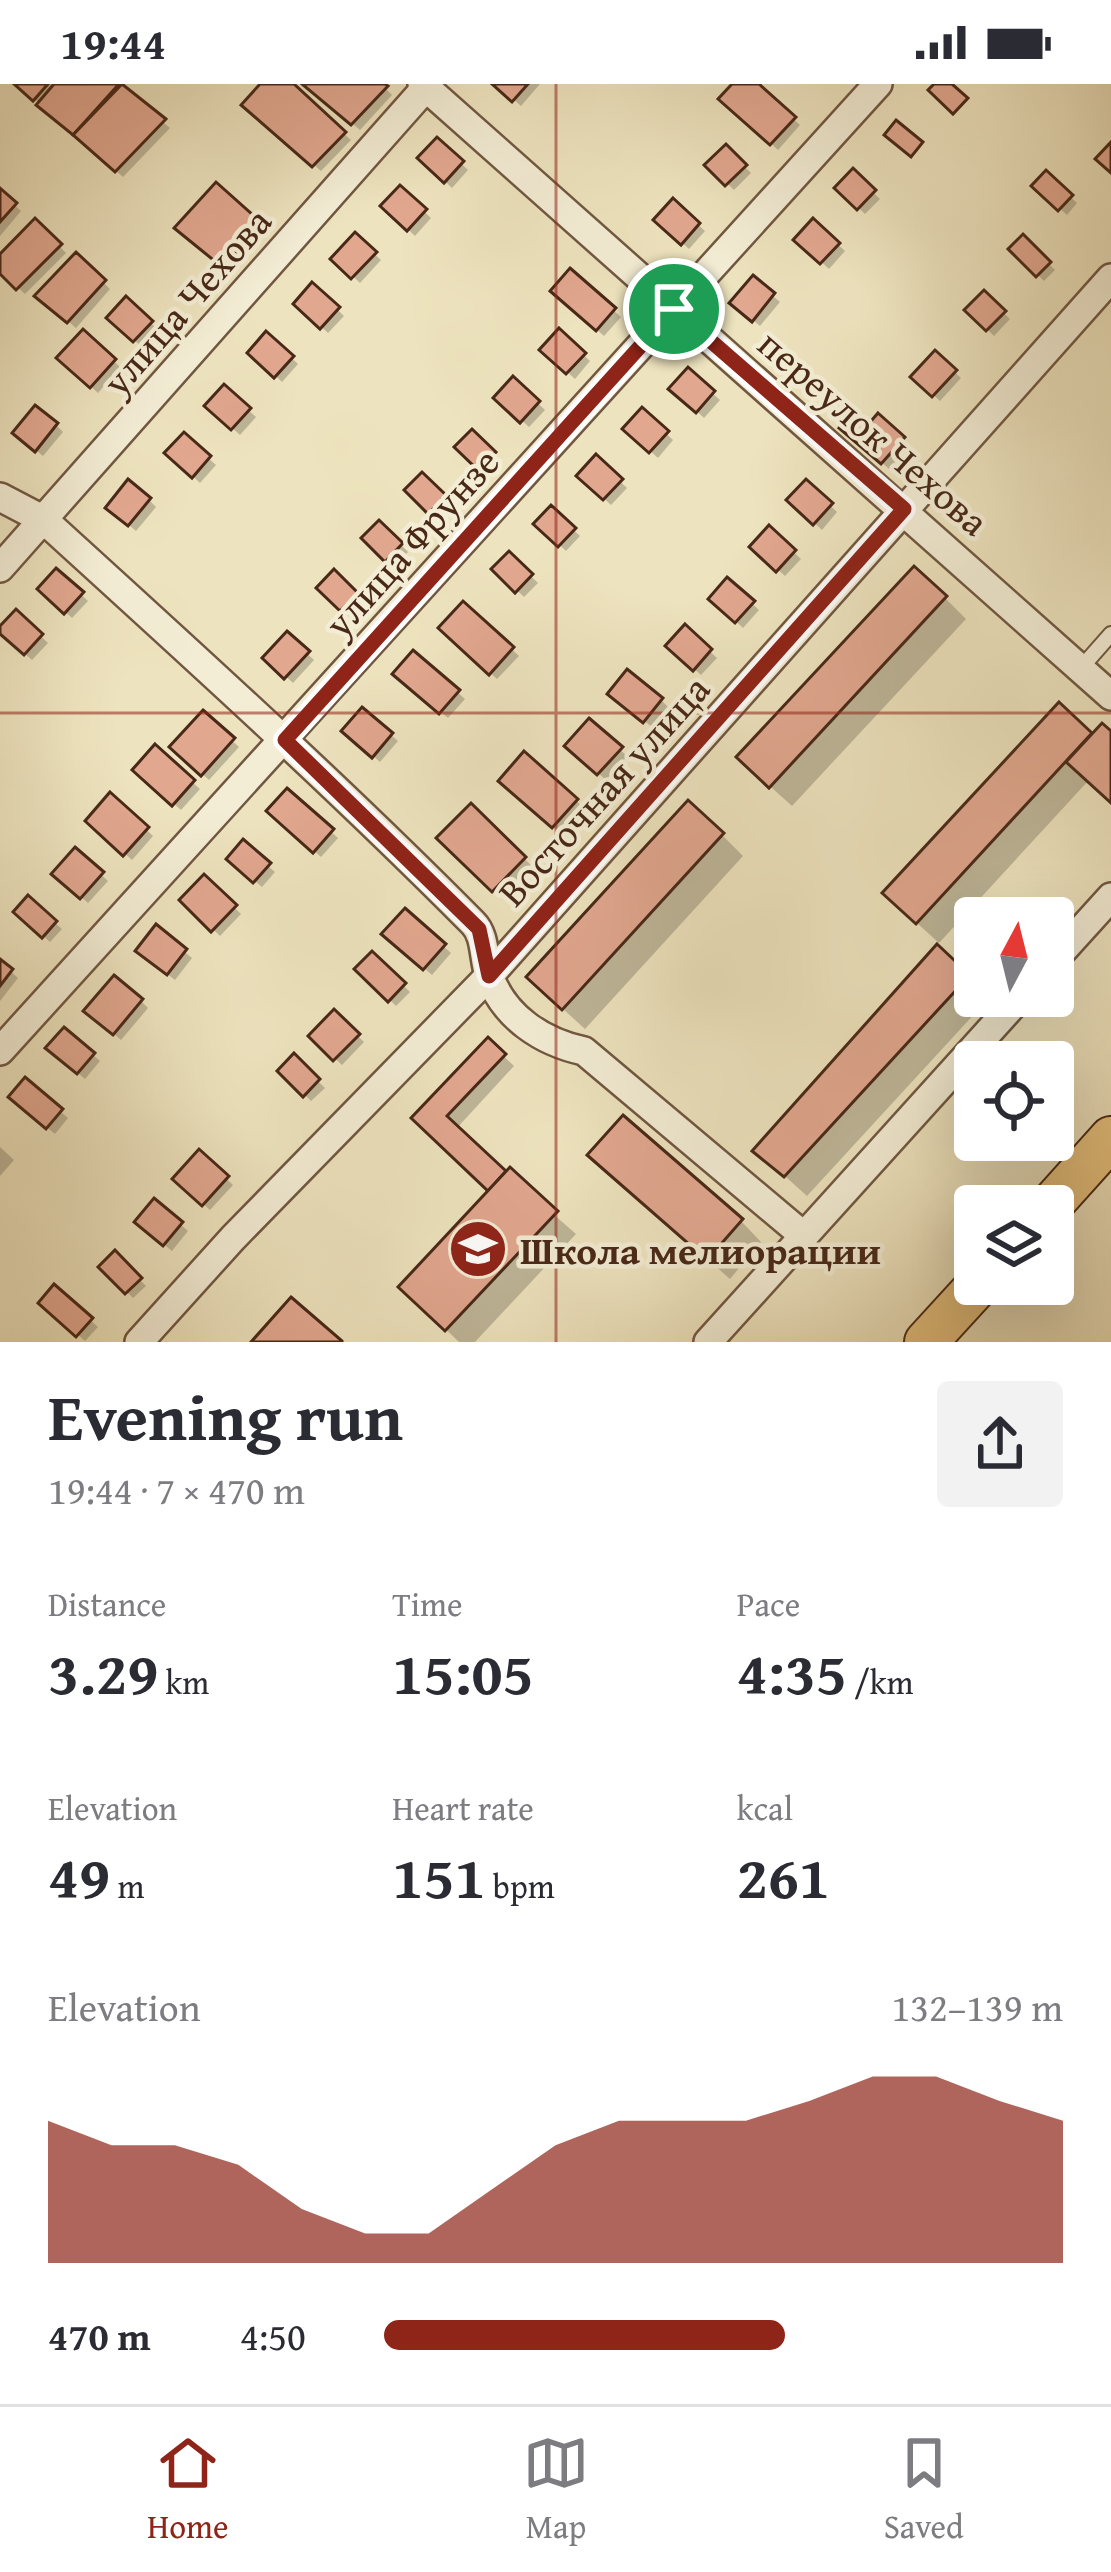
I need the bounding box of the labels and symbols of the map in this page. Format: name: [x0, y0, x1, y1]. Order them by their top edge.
street label: улица Чехова: [87, 194, 284, 409]
pin: [623, 258, 725, 360]
street label: переулок Чехова: [746, 316, 1002, 549]
street label: улица Фрунзе: [310, 435, 512, 650]
street label: Восточная улица: [484, 661, 723, 918]
north arrow: [954, 897, 1074, 1017]
school or university icon: Школа мелиорации: [447, 1218, 509, 1280]
place label: Школа мелиорации: [520, 1221, 881, 1278]

